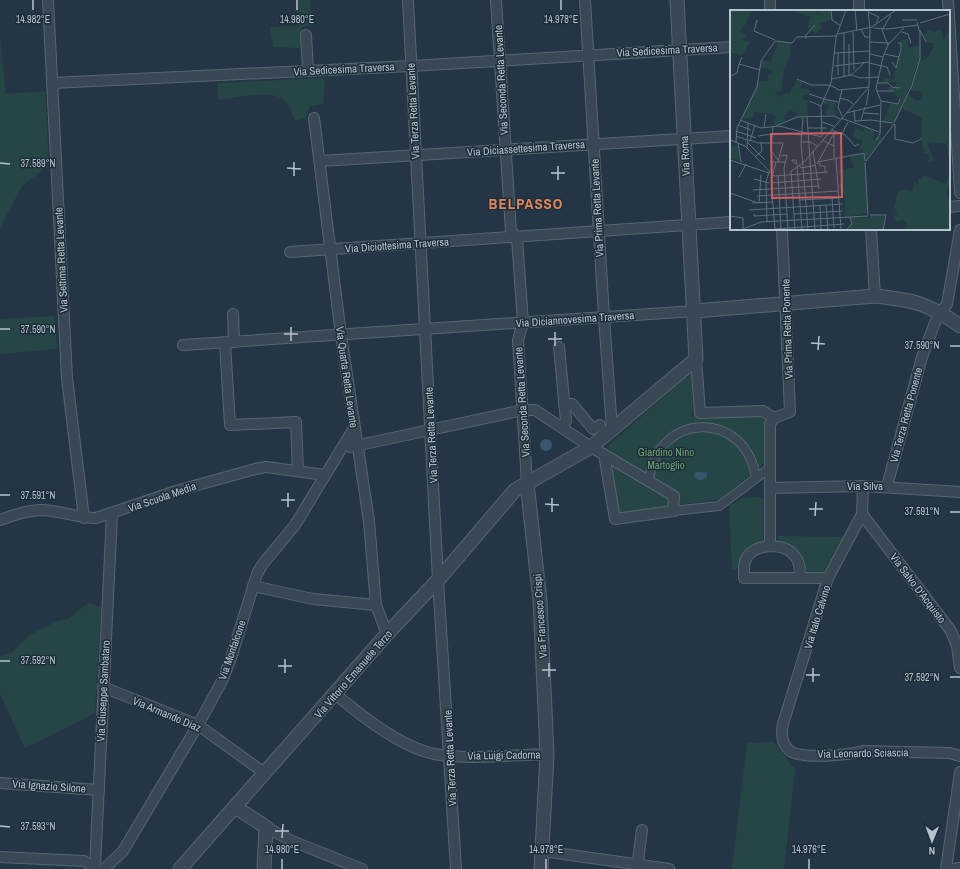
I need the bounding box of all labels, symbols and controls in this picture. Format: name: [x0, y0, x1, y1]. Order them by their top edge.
inset map: [730, 10, 950, 230]
text: 14.982°E: [16, 13, 50, 26]
text: 14.980°E: [280, 13, 314, 26]
text: 14.978°E: [544, 13, 578, 26]
street label: Via Seconda Retta Levante: [491, 25, 511, 135]
street label: Via Sedicesima Traversa: [616, 40, 718, 60]
street label: Via Sedicesima Traversa: [293, 59, 395, 79]
street label: Via Terza Retta Levante: [403, 62, 423, 160]
street label: Via Roma: [677, 136, 693, 176]
street label: Via Diciassettesima Traversa: [467, 137, 585, 159]
text: 37.589°N: [21, 157, 56, 170]
street label: Via Prima Retta Levante: [587, 158, 607, 258]
district label: BELPASSO: [489, 193, 563, 214]
street label: Via Settima Retta Levante: [51, 207, 71, 313]
street label: Via Diciottesima Traversa: [345, 234, 449, 256]
street label: Via Prima Retta Ponente: [778, 279, 796, 379]
street label: Via Diciannovesima Traversa: [515, 308, 635, 330]
text: 37.590°N: [21, 323, 56, 336]
street label: Via Quarta Retta Levante: [333, 325, 361, 429]
text: 37.590°N: [905, 339, 940, 352]
street label: Via Seconda Retta Levante: [511, 347, 533, 457]
street label: Via Terza Retta Ponente: [887, 366, 925, 464]
street label: Via Terza Retta Levante: [421, 386, 441, 484]
park label: Giardino Nino Martoglio: [638, 445, 694, 472]
street label: Via Scuola Media: [126, 479, 198, 515]
street label: Via Silva: [847, 479, 883, 493]
text: 37.591°N: [21, 489, 56, 502]
text: 37.591°N: [905, 505, 940, 518]
street label: Via Salvo D'Acquisto: [887, 550, 949, 626]
street label: Via Francesco Crispi: [530, 573, 550, 659]
street label: Via Italo Calvino: [801, 583, 833, 651]
street label: Via Monfalcone: [215, 618, 249, 682]
street label: Via Vittorio Emanuele Terzo: [311, 627, 395, 721]
street label: Via Giuseppe Sambataro: [93, 640, 113, 742]
text: 37.592°N: [21, 654, 56, 667]
text: 37.592°N: [905, 671, 940, 684]
street label: Via Armando Diaz: [131, 693, 204, 735]
street label: Via Terza Retta Levante: [440, 709, 460, 807]
street label: Via Leonardo Sciascia: [817, 745, 909, 761]
street label: Via Luigi Cadorna: [467, 747, 541, 763]
street label: Via Ignazio Silone: [12, 776, 86, 796]
text: 37.593°N: [21, 820, 56, 833]
north arrow: [912, 821, 952, 861]
text: 14.980°E: [265, 843, 299, 856]
text: 14.978°E: [529, 843, 563, 856]
text: 14.976°E: [792, 843, 826, 856]
text: N: [928, 844, 935, 858]

